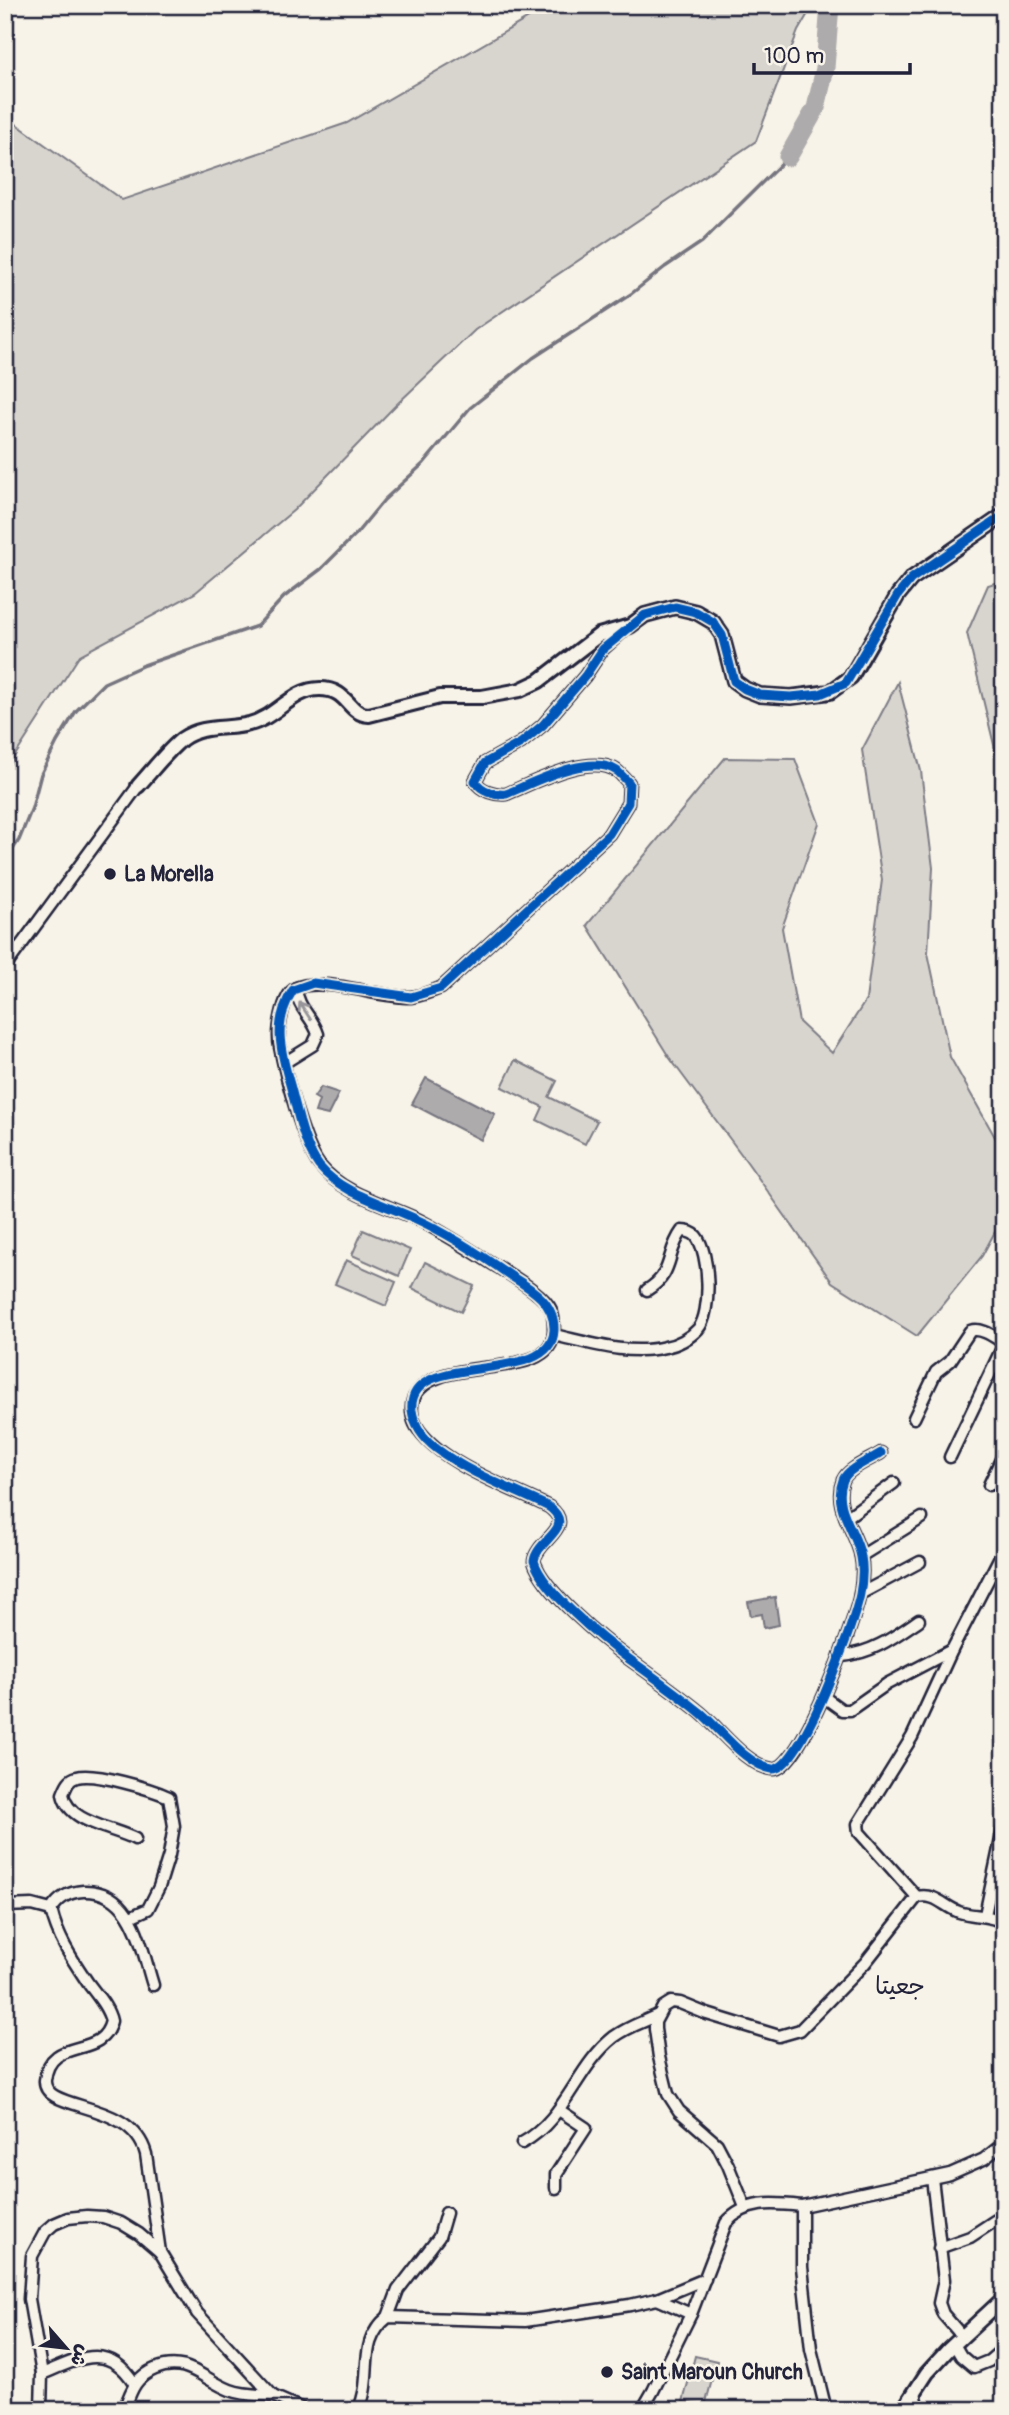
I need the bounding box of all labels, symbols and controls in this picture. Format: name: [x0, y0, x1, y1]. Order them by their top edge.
scale bar: [754, 32, 909, 76]
text: 100 m: [764, 43, 824, 70]
place label: La Morella: [124, 861, 214, 888]
marker: La Morella: [102, 866, 118, 882]
one-way arrow: [298, 1002, 312, 1021]
district label: جعيتا: [875, 1972, 925, 2001]
north arrow: [32, 2314, 102, 2384]
text: ش: [65, 2341, 96, 2370]
place label: Saint Maroun Church: [621, 2359, 803, 2386]
marker: Saint Maroun Church: [599, 2364, 615, 2380]

